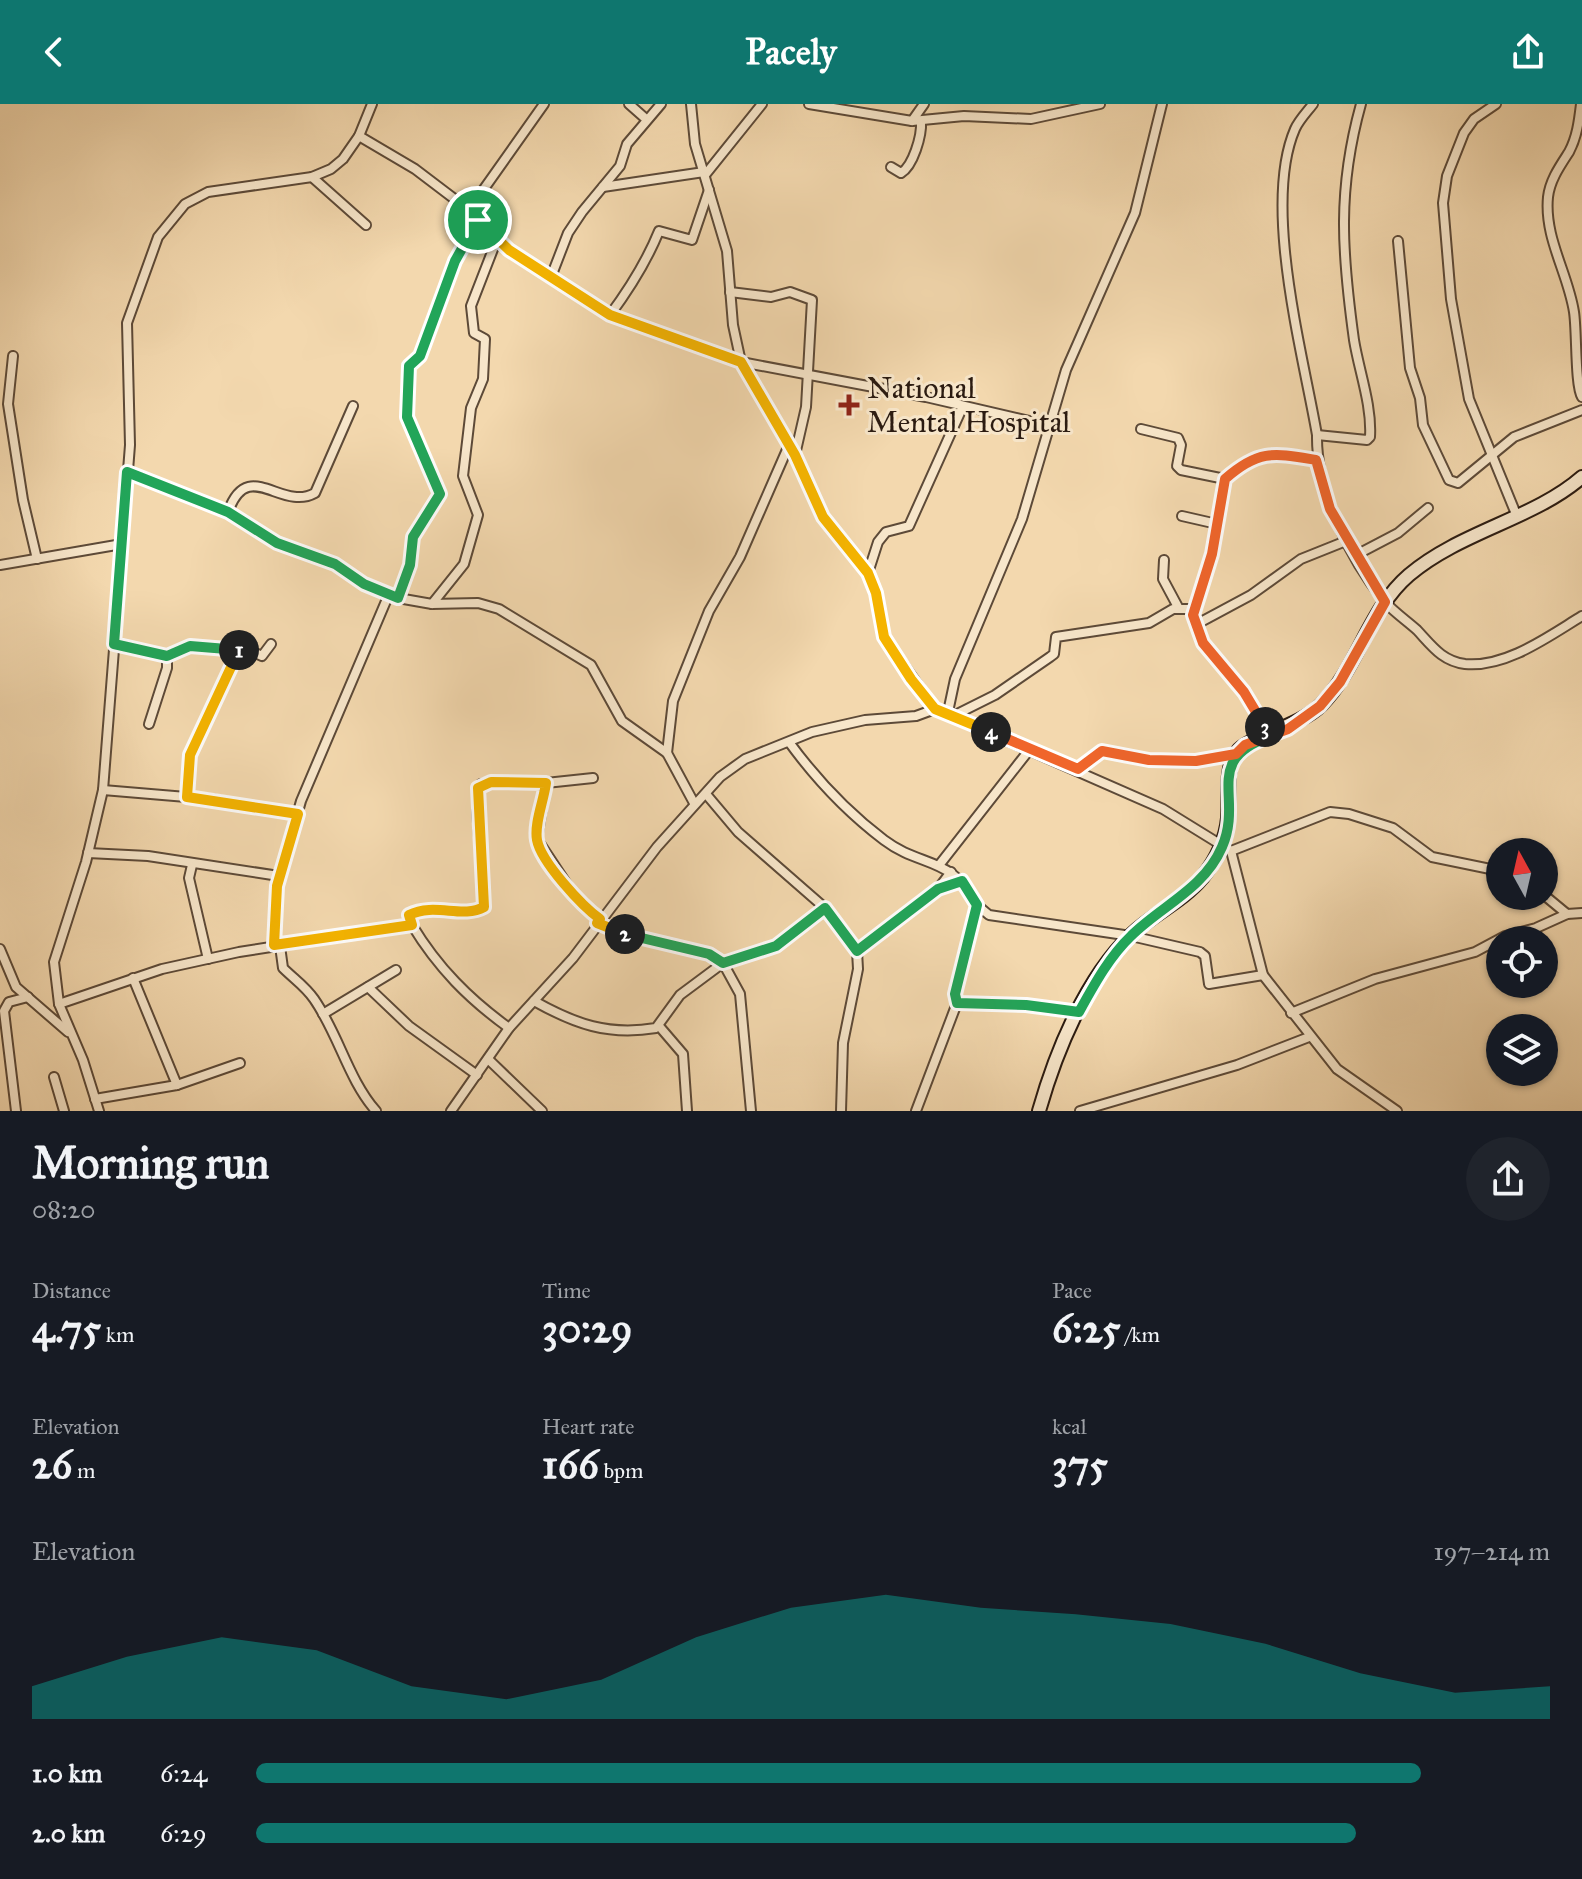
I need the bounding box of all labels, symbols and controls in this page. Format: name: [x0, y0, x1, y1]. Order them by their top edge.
icon: back: [32, 30, 76, 74]
text: Pacely: [745, 30, 837, 74]
icon: share: [1506, 30, 1550, 74]
pin: [444, 186, 512, 254]
icon: arrive: [456, 198, 500, 242]
place label: National Mental Hospital: [867, 370, 1071, 440]
marker: National Mental Hospital: [838, 394, 860, 416]
pin: 1: [219, 630, 259, 670]
text: 1: [235, 636, 243, 663]
pin: 3: [1245, 707, 1285, 747]
pin: 4: [971, 712, 1011, 752]
text: 3: [1261, 713, 1269, 740]
text: 4: [985, 718, 997, 745]
north arrow: [1486, 838, 1558, 910]
map controls: [1486, 838, 1558, 1086]
pin: 2: [605, 914, 645, 954]
text: 2: [620, 920, 630, 947]
button: locate: [1486, 926, 1558, 998]
button: layers: [1486, 1014, 1558, 1086]
text: Morning run: [32, 1136, 269, 1190]
button: share: [1466, 1137, 1550, 1221]
text: 08:20: [32, 1193, 95, 1225]
text: Distance: [32, 1277, 111, 1304]
text: Time: [542, 1277, 591, 1304]
text: Pace: [1052, 1277, 1092, 1304]
text: 4.75: [32, 1304, 101, 1353]
text: 30:29: [542, 1304, 633, 1353]
text: 6:25: [1052, 1304, 1121, 1353]
text: km: [101, 1321, 135, 1348]
text: /km: [1121, 1321, 1160, 1348]
text: Elevation: [32, 1413, 119, 1440]
text: Heart rate: [542, 1413, 635, 1440]
text: kcal: [1052, 1413, 1087, 1440]
text: 26: [32, 1440, 72, 1489]
text: 166: [542, 1440, 599, 1489]
text: 375: [1052, 1440, 1108, 1489]
text: m: [72, 1457, 95, 1484]
text: bpm: [599, 1457, 644, 1484]
text: Elevation: [32, 1535, 135, 1567]
text: 197–214 m: [1433, 1535, 1550, 1567]
text: 1.0 km: [32, 1757, 102, 1789]
text: 6:24: [160, 1757, 207, 1789]
text: 2.0 km: [32, 1817, 105, 1849]
text: 6:29: [160, 1817, 207, 1849]

